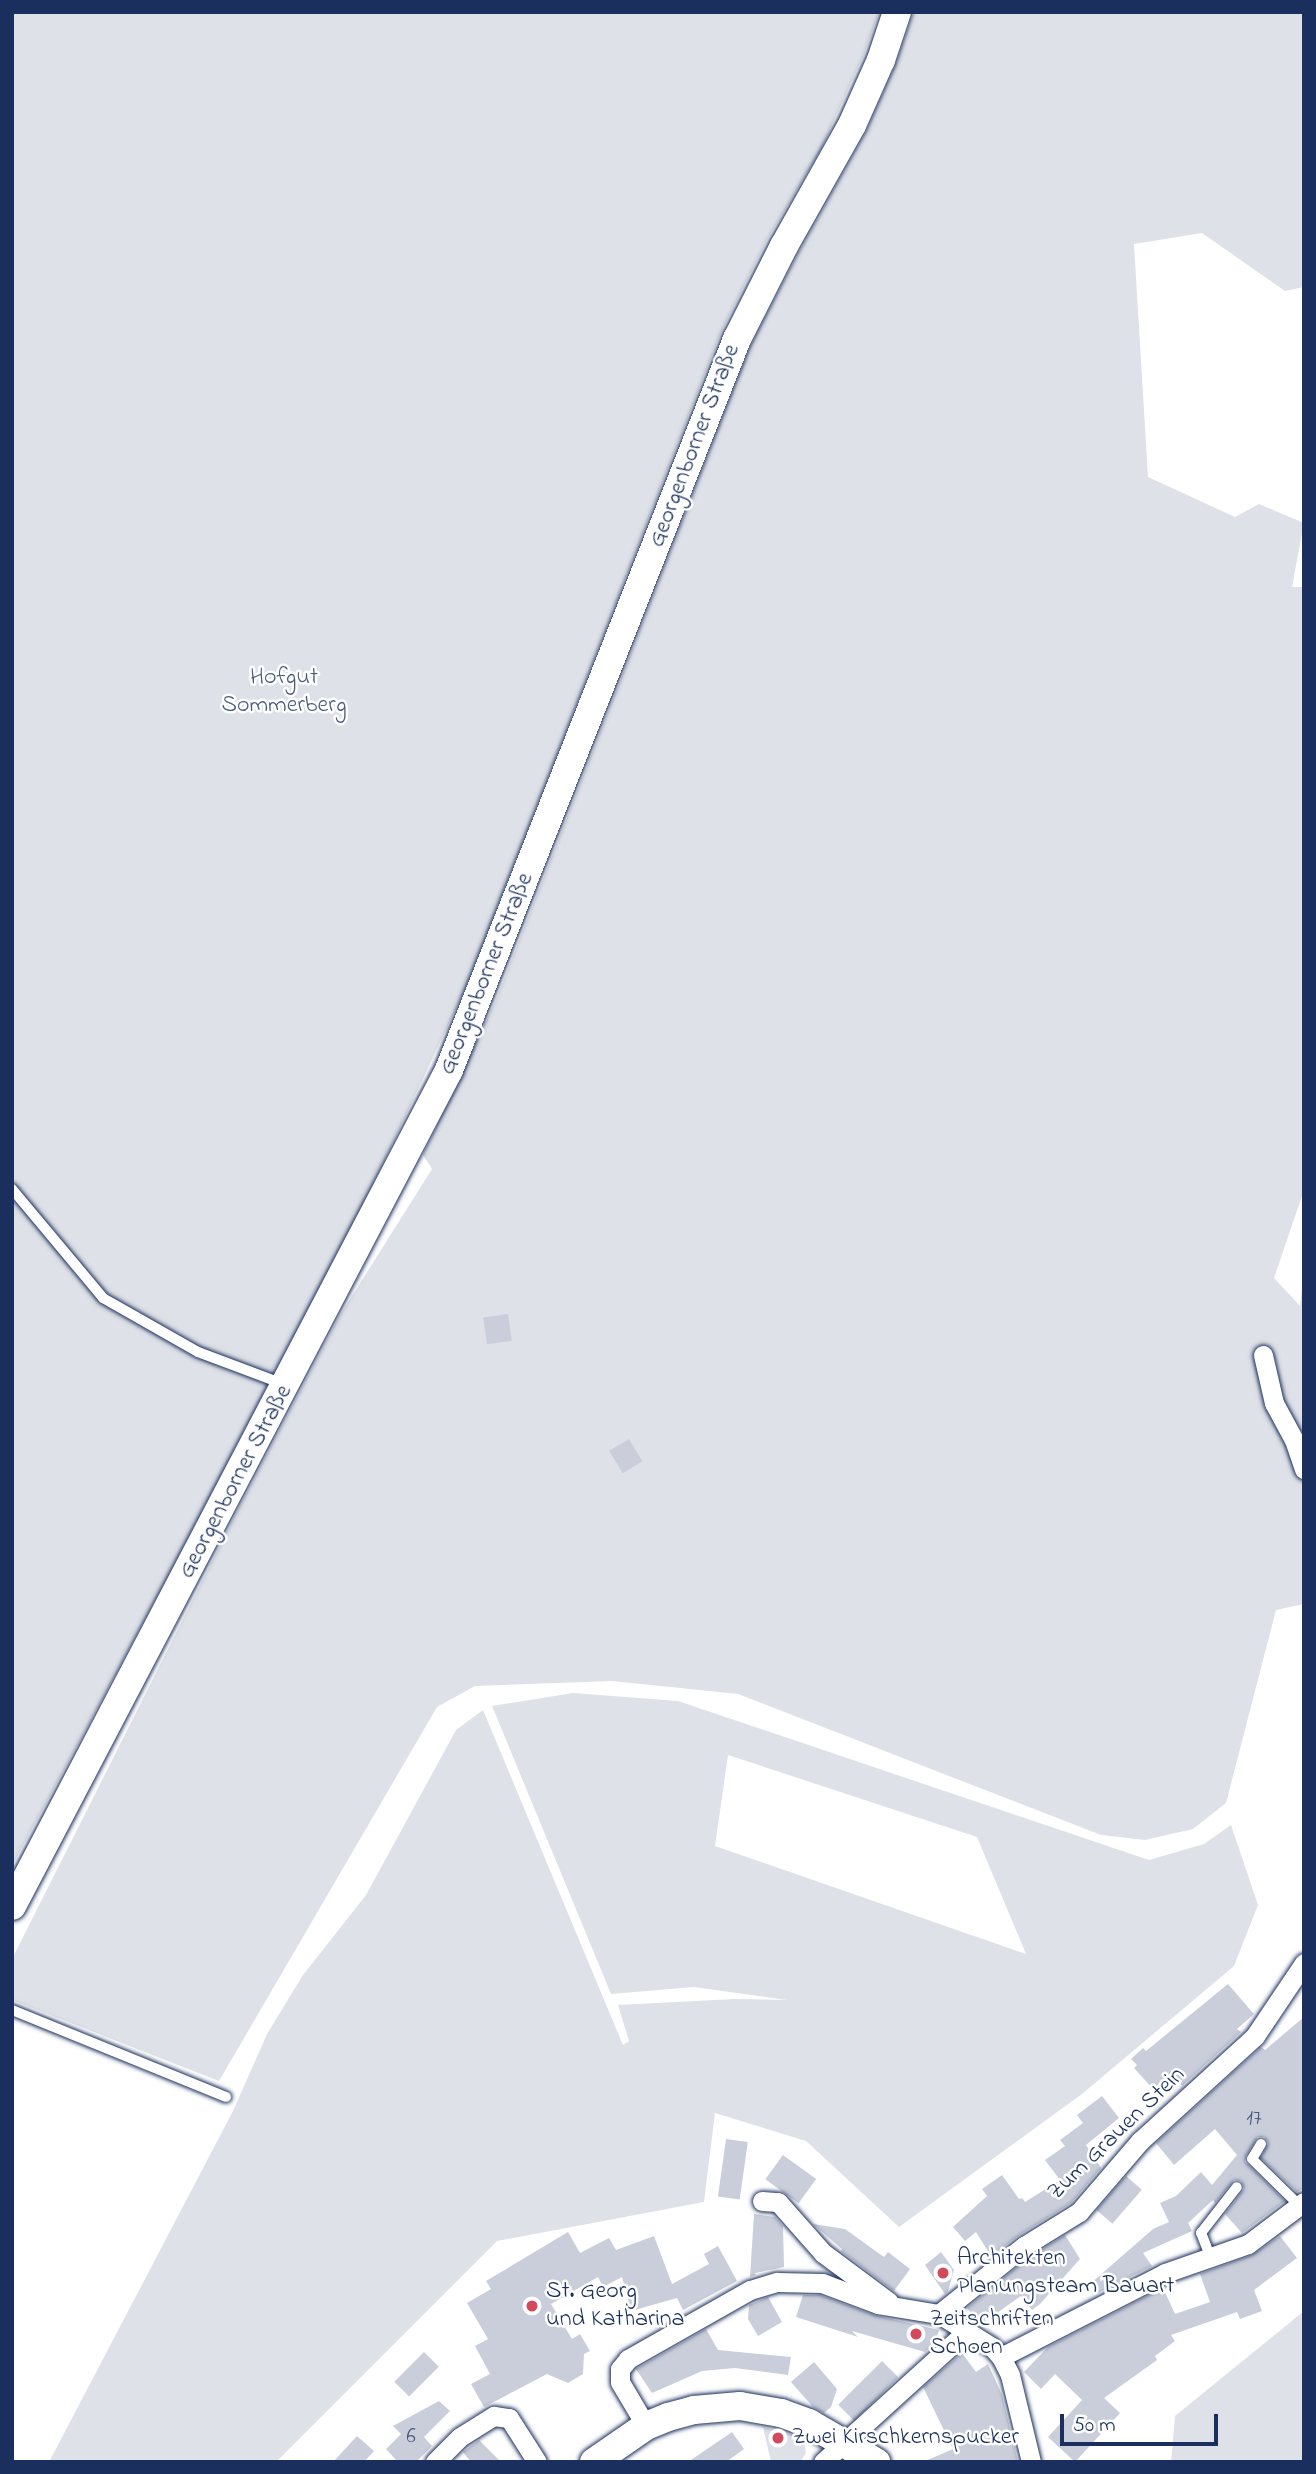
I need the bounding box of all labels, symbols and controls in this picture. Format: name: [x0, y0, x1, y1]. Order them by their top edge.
street label: Georgenborner Straße: [643, 341, 747, 551]
park label: Hofgut Sommerberg: [222, 664, 346, 720]
street label: Georgenborner Straße: [433, 869, 541, 1079]
street label: Georgenborner Straße: [173, 1380, 299, 1584]
street label: Zum Grauen Stein: [1042, 2061, 1192, 2207]
house number: 17: [1246, 2106, 1262, 2132]
place label: Architekten Planungsteam Bauart: [957, 2245, 1174, 2301]
marker: Architekten Planungsteam Bauart: [935, 2265, 951, 2281]
place label: St. Georg und Katharina: [546, 2278, 685, 2334]
marker: St. Georg und Katharina: [524, 2298, 540, 2314]
place label: Zeitschriften Schoen: [930, 2306, 1054, 2362]
marker: Zeitschriften Schoen: [908, 2326, 924, 2342]
scale bar: [1064, 2400, 1222, 2444]
text: 50 m: [1073, 2411, 1116, 2441]
house number: 6: [406, 2424, 416, 2450]
place label: Zwei Kirschkernspucker: [792, 2424, 1019, 2452]
marker: Zwei Kirschkernspucker: [770, 2430, 786, 2446]

